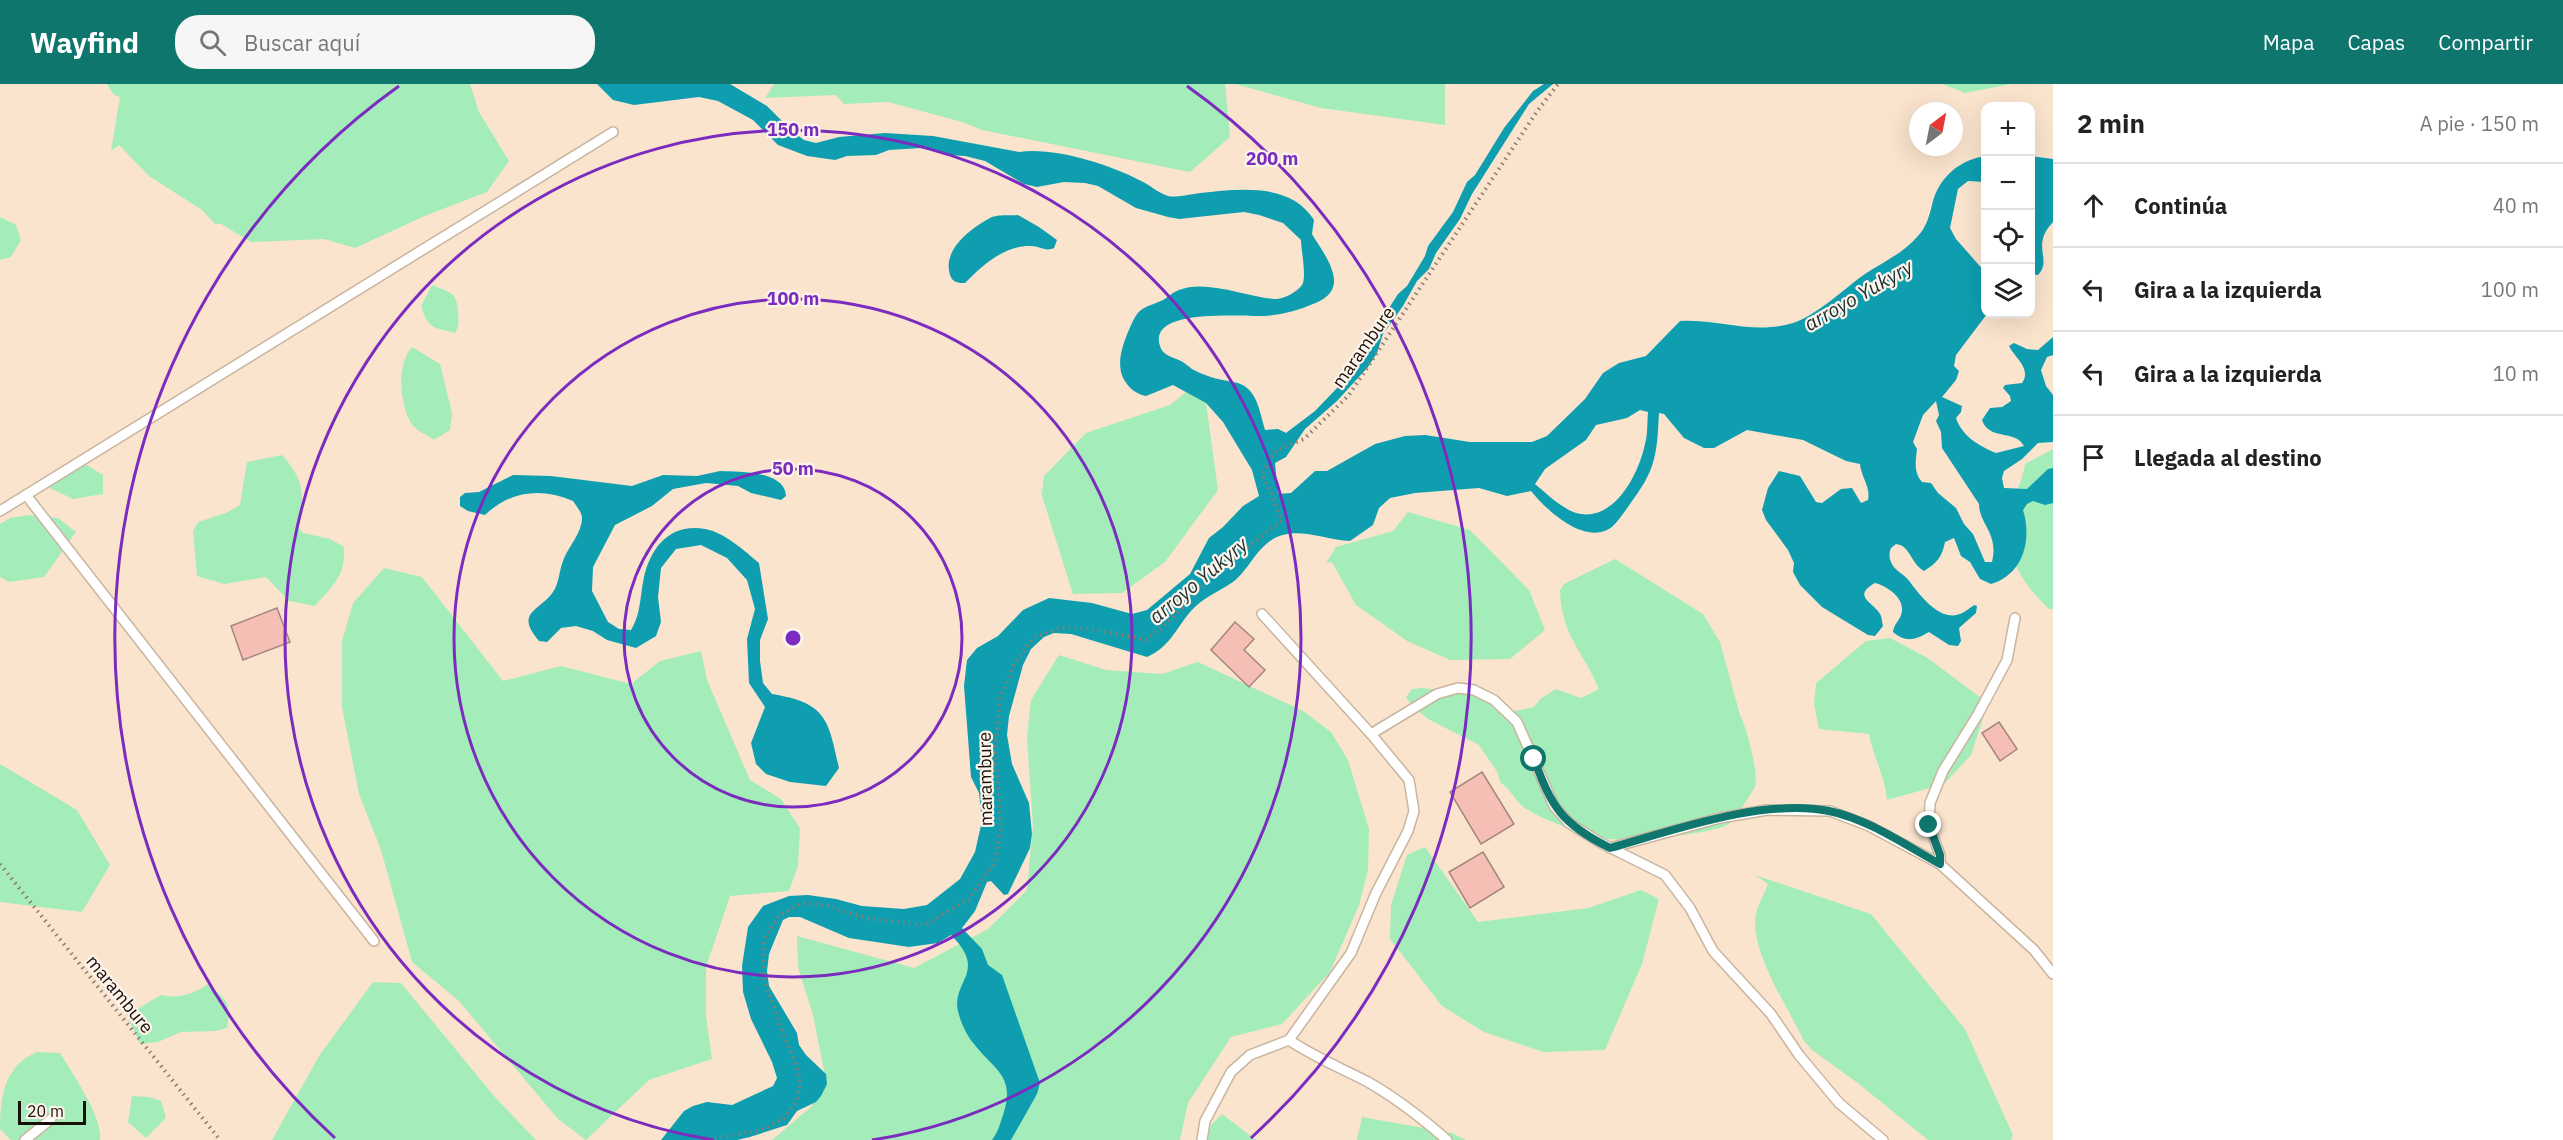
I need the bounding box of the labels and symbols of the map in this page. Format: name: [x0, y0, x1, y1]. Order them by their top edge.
north arrow: [1909, 102, 1963, 156]
text: 150 m: [767, 118, 819, 141]
text: 200 m: [1246, 147, 1298, 170]
water label: arroyo Yukyry: [1799, 252, 1918, 337]
text: 100 m: [767, 287, 819, 310]
street label: marambure: [1327, 302, 1400, 392]
text: 50 m: [772, 457, 814, 480]
water label: arroyo Yukyry: [1143, 530, 1254, 629]
centre of rings: [783, 628, 803, 648]
street label: marambure: [973, 732, 997, 826]
route start: [1520, 745, 1546, 771]
route end: [1915, 811, 1941, 837]
street label: marambure: [81, 950, 159, 1038]
scale bar: [18, 1098, 86, 1126]

